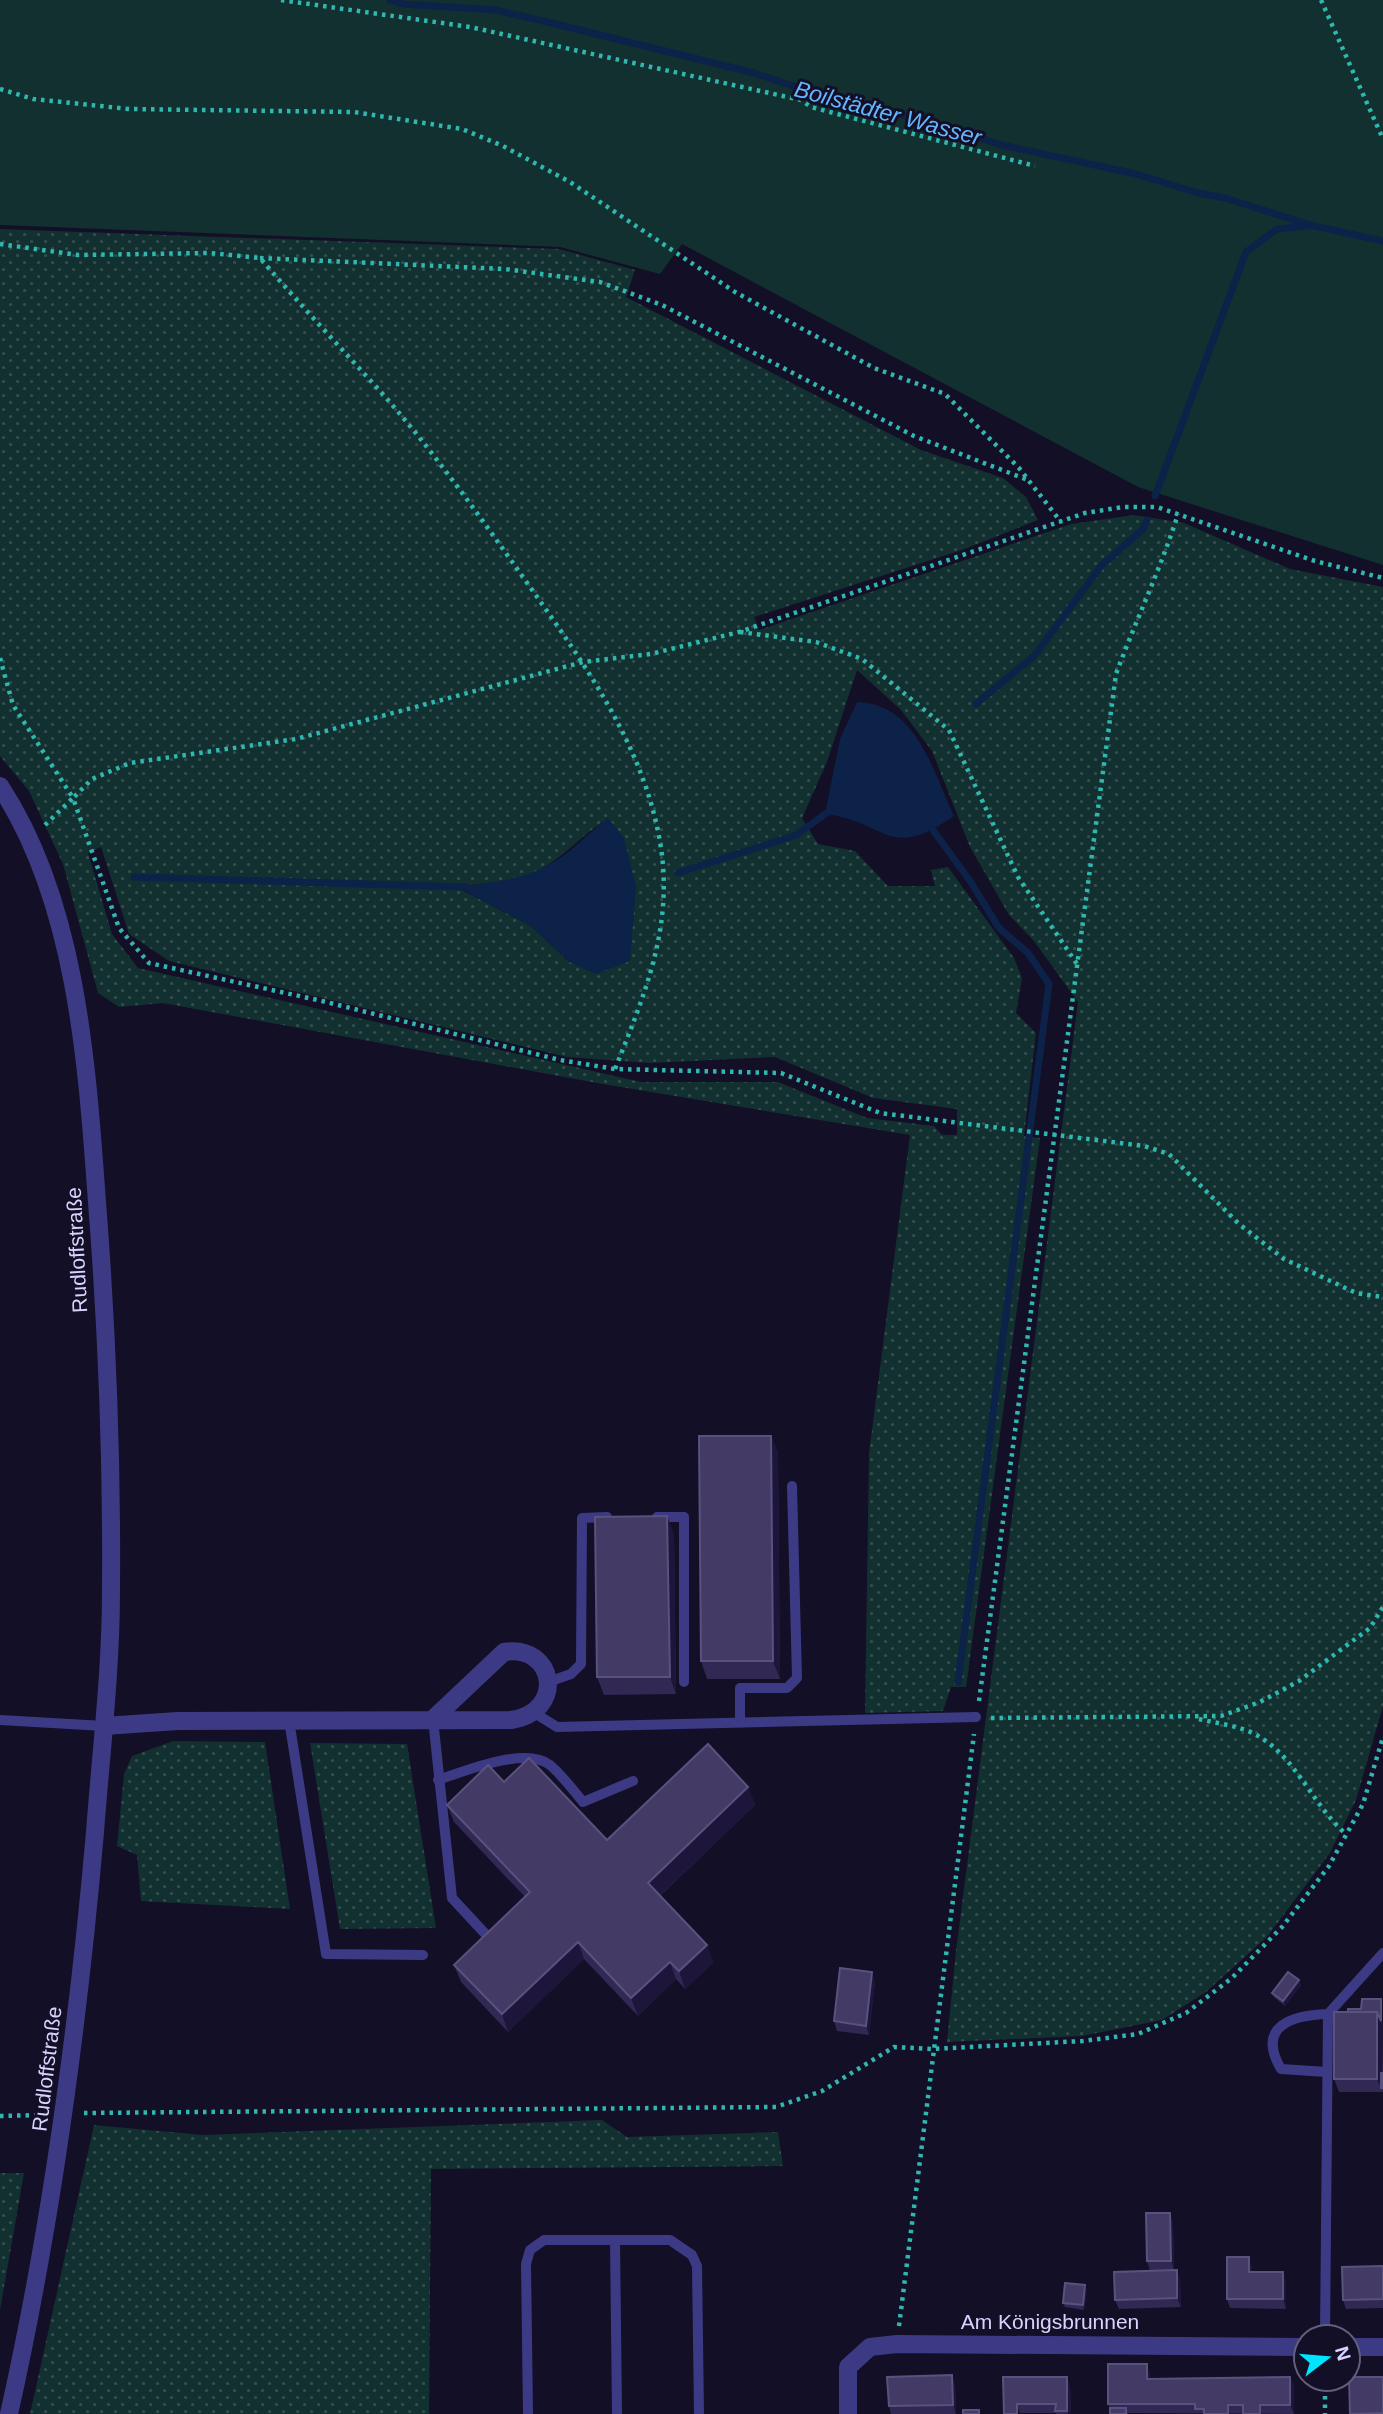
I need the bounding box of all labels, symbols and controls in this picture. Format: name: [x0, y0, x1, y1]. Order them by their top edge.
water label: Boilstädter Wasser: [792, 76, 986, 151]
street label: Rudloffstraße: [62, 1187, 91, 1313]
street label: Rudloffstraße: [27, 2005, 66, 2133]
street label: Am Königsbrunnen: [961, 2310, 1139, 2333]
north arrow: [1292, 2323, 1362, 2393]
text: N: [1331, 2344, 1355, 2363]

